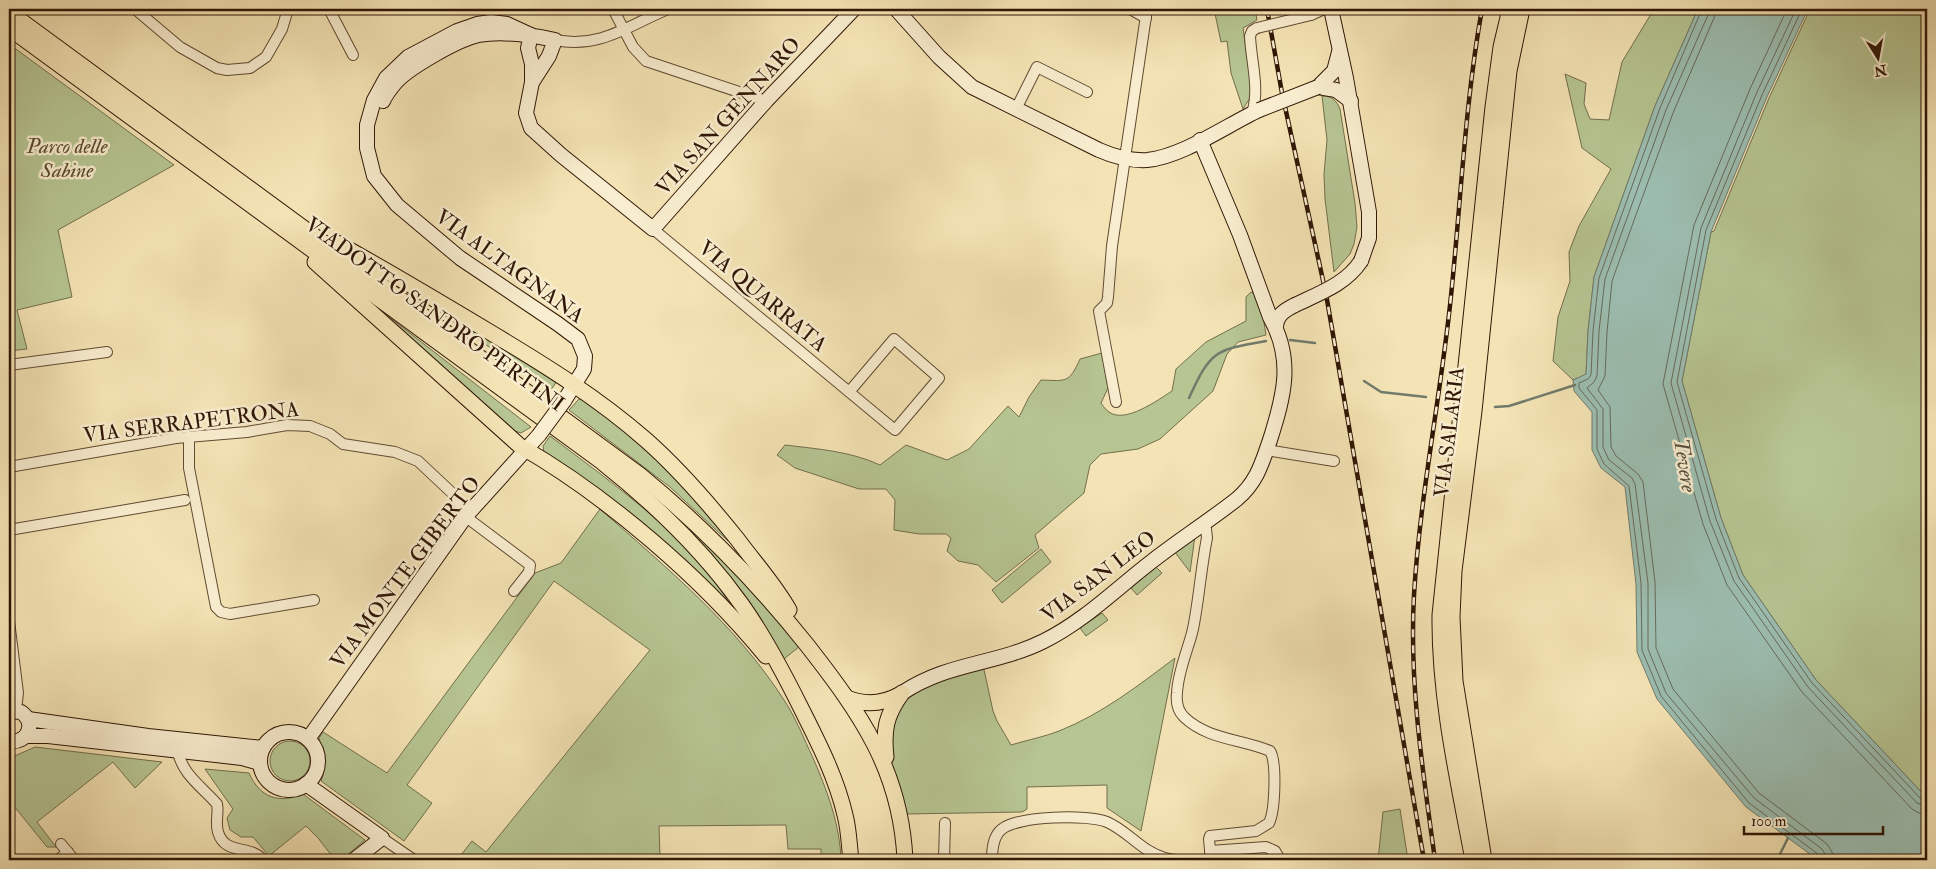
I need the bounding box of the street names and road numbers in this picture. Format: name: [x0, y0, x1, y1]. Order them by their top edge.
street label: VIA SAN GENNARO: [650, 31, 807, 201]
street label: VIA ALTAGNANA: [430, 203, 589, 329]
street label: VIADOTTO SANDRO PERTINI: [300, 211, 570, 418]
street label: VIA QUARRATA: [693, 235, 833, 358]
street label: VIA SALARIA: [1428, 365, 1471, 499]
street label: VIA SERRAPETRONA: [82, 396, 301, 449]
street label: VIA MONTE GIBERTO: [324, 471, 487, 674]
street label: VIA SAN LEO: [1036, 524, 1161, 628]

